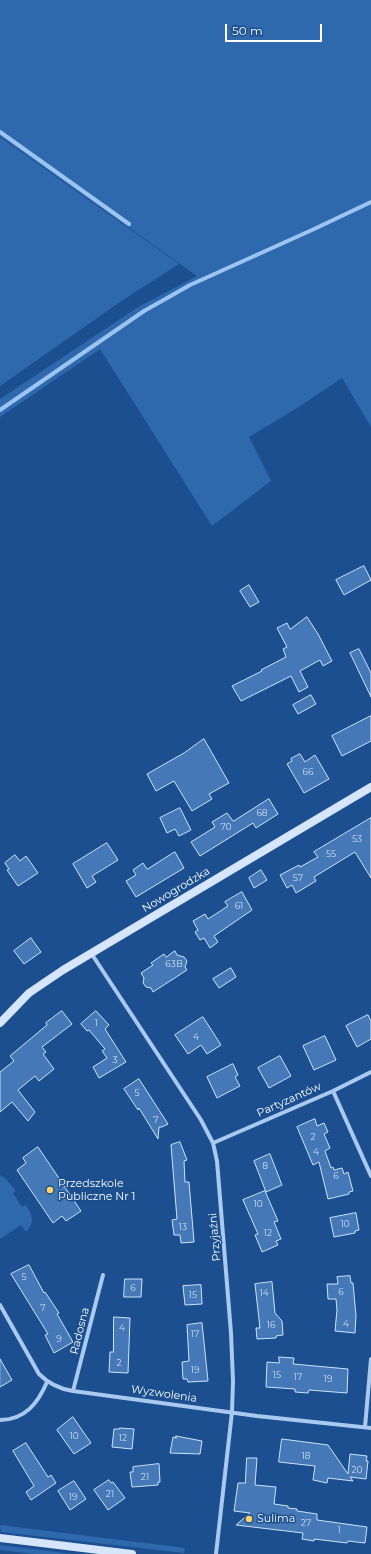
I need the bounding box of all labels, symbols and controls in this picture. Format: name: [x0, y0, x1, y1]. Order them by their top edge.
scale bar: [227, 16, 324, 42]
text: 50 m: [232, 23, 263, 38]
house number: 66: [303, 767, 313, 777]
house number: 68: [256, 808, 268, 818]
house number: 70: [220, 822, 232, 832]
house number: 53: [352, 834, 362, 844]
house number: 55: [326, 849, 336, 859]
street label: Nowogrodzka: [140, 865, 212, 915]
house number: 57: [293, 873, 303, 883]
house number: 61: [235, 901, 243, 911]
house number: 63B: [165, 959, 183, 969]
house number: 1: [94, 1018, 98, 1028]
house number: 4: [193, 1032, 199, 1042]
house number: 3: [112, 1055, 118, 1065]
street label: Partyzantów: [255, 1080, 323, 1120]
house number: 5: [134, 1088, 140, 1098]
house number: 7: [153, 1115, 159, 1125]
house number: 2: [310, 1132, 316, 1142]
house number: 4: [313, 1147, 319, 1157]
house number: 8: [262, 1161, 268, 1171]
house number: 6: [333, 1171, 339, 1181]
place label: Przedszkole Publiczne Nr 1: [58, 1177, 136, 1203]
marker: Przedszkole Publiczne Nr 1: [45, 1185, 55, 1195]
house number: 10: [253, 1199, 263, 1209]
street label: Przyjaźni: [206, 1212, 224, 1262]
house number: 10: [340, 1219, 350, 1229]
house number: 13: [179, 1222, 187, 1232]
house number: 12: [264, 1228, 272, 1238]
house number: 5: [21, 1272, 27, 1282]
house number: 6: [130, 1283, 136, 1293]
house number: 6: [338, 1287, 344, 1297]
house number: 14: [259, 1288, 269, 1298]
house number: 15: [189, 1290, 197, 1300]
house number: 7: [40, 1303, 46, 1313]
street label: Radosna: [68, 1306, 92, 1356]
house number: 4: [343, 1319, 349, 1329]
house number: 16: [267, 1320, 275, 1330]
house number: 4: [119, 1323, 125, 1333]
house number: 17: [191, 1329, 199, 1339]
house number: 9: [56, 1334, 62, 1344]
house number: 2: [116, 1358, 122, 1368]
house number: 19: [191, 1365, 199, 1375]
house number: 15: [273, 1370, 281, 1380]
house number: 17: [294, 1372, 302, 1382]
house number: 19: [324, 1374, 332, 1384]
street label: Wyzwolenia: [130, 1383, 198, 1405]
house number: 10: [69, 1431, 79, 1441]
house number: 12: [119, 1433, 127, 1443]
house number: 18: [302, 1451, 310, 1461]
house number: 20: [351, 1465, 363, 1475]
house number: 21: [141, 1472, 149, 1482]
house number: 21: [106, 1489, 114, 1499]
house number: 19: [69, 1492, 77, 1502]
place label: Sulima: [257, 1512, 295, 1526]
marker: Sulima: [244, 1514, 254, 1524]
house number: 27: [301, 1518, 311, 1528]
house number: 1: [337, 1525, 341, 1535]

